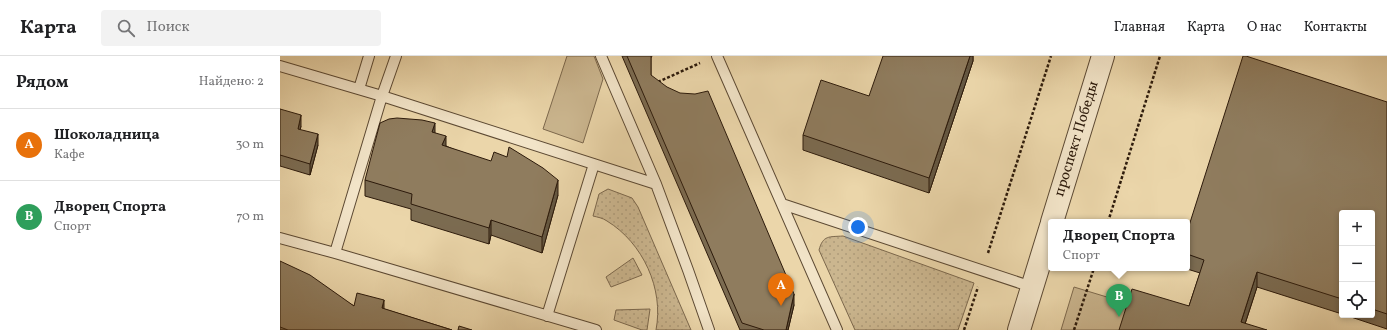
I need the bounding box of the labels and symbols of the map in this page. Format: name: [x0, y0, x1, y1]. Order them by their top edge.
street label: проспект Победы: [1049, 78, 1105, 199]
your location: [848, 217, 868, 237]
pin: A: [768, 273, 794, 306]
pin: B: [1106, 284, 1132, 317]

